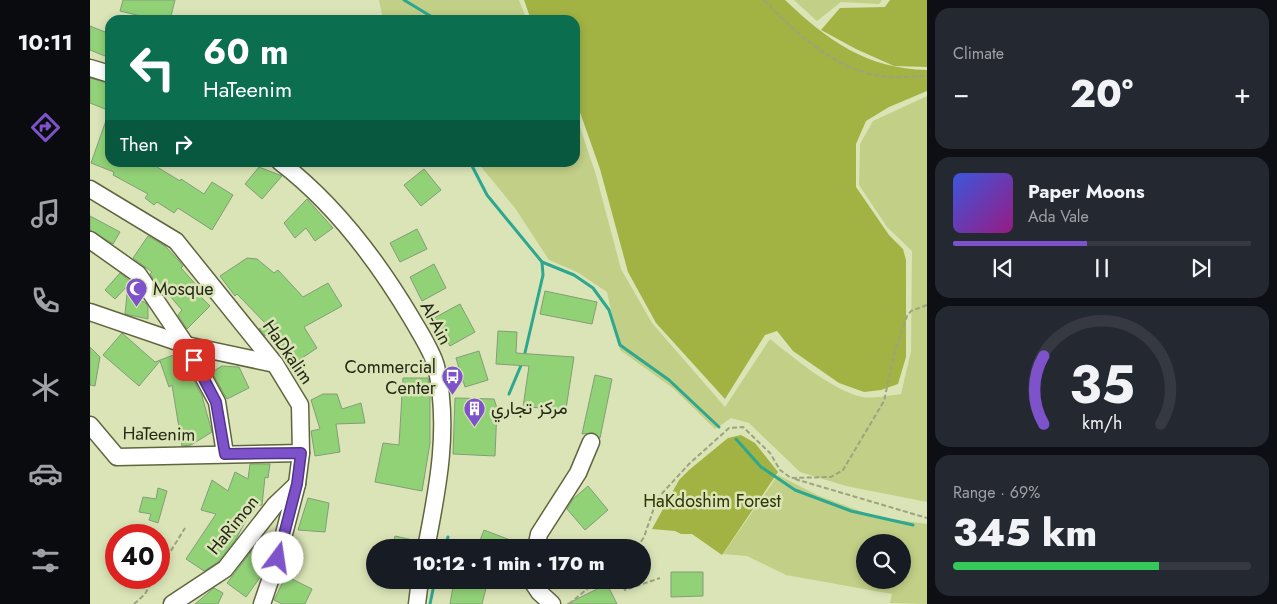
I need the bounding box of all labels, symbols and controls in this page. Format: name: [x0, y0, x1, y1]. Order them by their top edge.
text: 10:11: [17, 26, 73, 58]
text: 60 m: [203, 27, 289, 77]
icon: left: [120, 35, 185, 100]
text: Climate: [953, 42, 1004, 65]
text: 20°: [1070, 66, 1133, 121]
text: HaTeenim: [203, 73, 292, 105]
text: −: [953, 73, 970, 114]
text: +: [1234, 73, 1251, 114]
icon: directions: [28, 110, 63, 145]
icon: right: [169, 130, 197, 158]
text: Then: [120, 131, 159, 158]
text: Paper Moons: [1028, 178, 1145, 205]
icon: music: [28, 196, 63, 231]
text: Ada Vale: [1028, 205, 1089, 228]
icon: previous: [989, 254, 1017, 282]
icon: pause: [1088, 254, 1116, 282]
icon: next: [1187, 254, 1215, 282]
place label: Mosque: [153, 276, 214, 302]
mosque icon: Mosque: [125, 277, 149, 308]
icon: phone: [28, 283, 63, 318]
street label: Al-Ain: [414, 297, 458, 349]
street label: HaDkalim: [256, 315, 320, 389]
pin: [173, 339, 215, 381]
icon: arrive: [180, 346, 208, 374]
text: 35: [1069, 347, 1135, 423]
place label: Commercial Center: [345, 354, 437, 401]
bus stop icon: Commercial Center: [440, 365, 464, 396]
icon: climate: [28, 370, 63, 405]
place label: مركز تجاري: [491, 395, 568, 423]
building icon: مركز تجاري: [463, 396, 487, 427]
text: km/h: [1082, 410, 1122, 436]
street label: HaTeenim: [122, 420, 196, 448]
icon: car: [28, 456, 63, 491]
text: Range · 69%: [953, 481, 1040, 504]
park label: HaKdoshim Forest: [643, 488, 781, 514]
street label: HaRimon: [201, 490, 265, 560]
text: 345 km: [953, 505, 1097, 560]
speed limit sign: 40: [105, 524, 170, 589]
position arrow: [251, 531, 303, 583]
map controls: [856, 534, 911, 589]
button: search: [856, 534, 911, 589]
icon: filters: [28, 543, 63, 578]
text: 10:12 · 1 min · 170 m: [413, 550, 604, 577]

